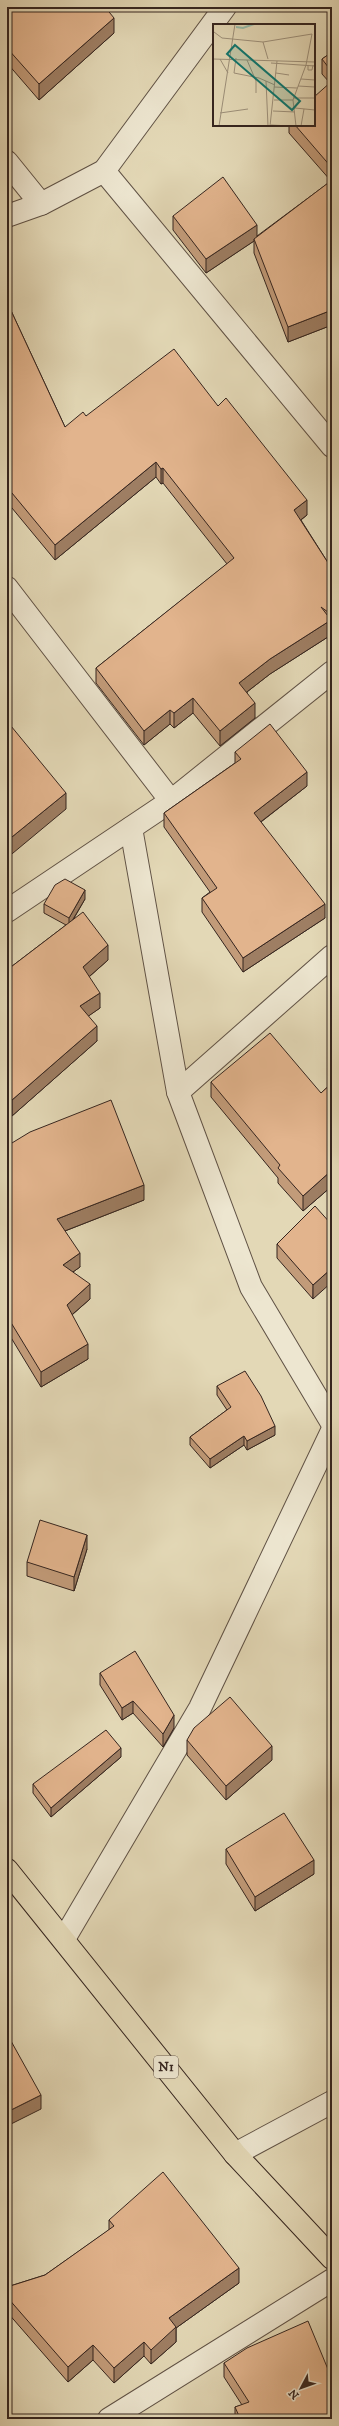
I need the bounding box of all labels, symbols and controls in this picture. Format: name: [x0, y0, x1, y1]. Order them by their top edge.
inset map: [213, 24, 315, 126]
road number: N1: [154, 2056, 178, 2078]
north arrow: [281, 2368, 321, 2408]
text: N: [286, 2386, 302, 2402]

